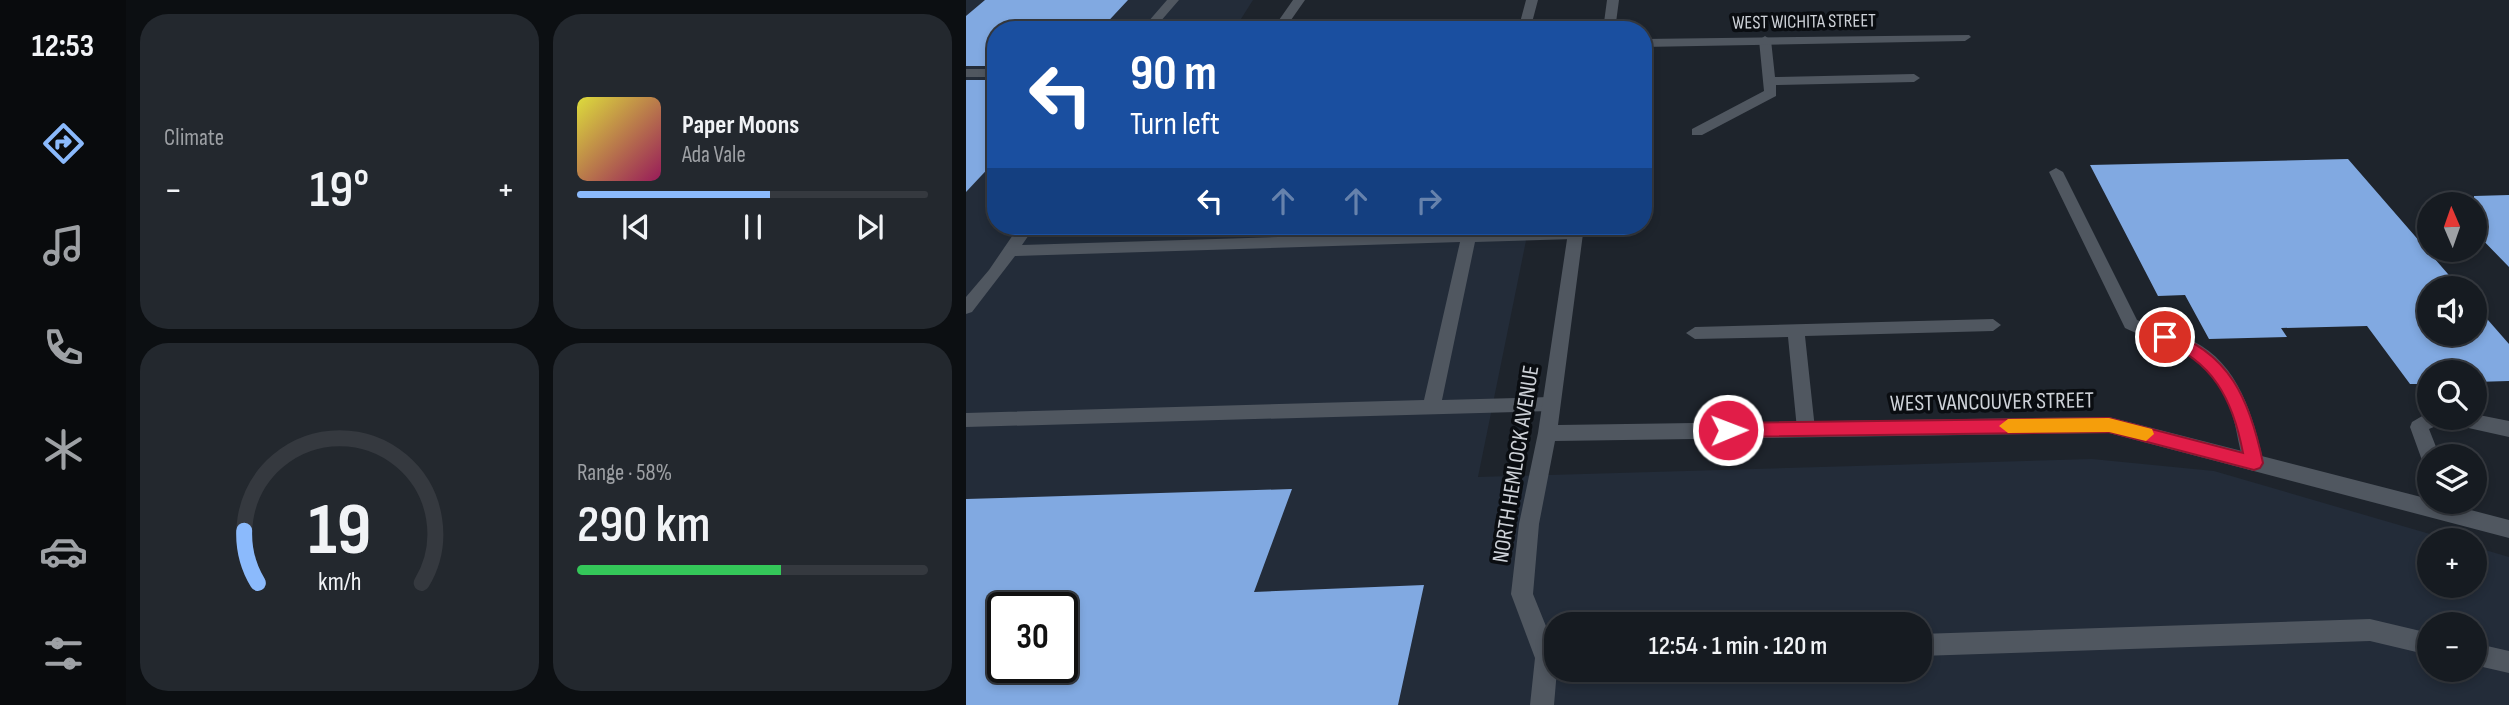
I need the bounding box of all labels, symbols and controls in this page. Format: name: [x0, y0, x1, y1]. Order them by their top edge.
street label: WEST WICHITA STREET: [1732, 9, 1876, 35]
text: 12:53: [32, 27, 94, 66]
text: 90 m: [1130, 45, 1217, 104]
icon: left: [1015, 49, 1106, 140]
text: Turn left: [1130, 105, 1220, 144]
text: Paper Moons: [682, 110, 799, 141]
icon: directions: [39, 119, 88, 168]
text: Climate: [164, 124, 224, 152]
text: Ada Vale: [682, 141, 746, 169]
text: 19°: [310, 159, 369, 222]
text: −: [164, 168, 183, 213]
text: +: [496, 168, 515, 213]
icon: left: [1191, 182, 1229, 220]
icon: ahead: [1264, 182, 1302, 220]
icon: ahead: [1337, 182, 1375, 220]
icon: right: [1410, 182, 1448, 220]
north arrow: [2417, 192, 2487, 262]
map controls: [2417, 192, 2487, 682]
icon: previous: [617, 208, 655, 246]
icon: pause: [734, 208, 772, 246]
icon: next: [851, 208, 889, 246]
icon: music: [39, 221, 88, 270]
button: sound: [2417, 276, 2487, 346]
pin: [2135, 307, 2195, 367]
icon: arrive: [2146, 318, 2184, 356]
icon: phone: [39, 323, 88, 372]
button: search: [2417, 360, 2487, 430]
street label: NORTH HEMLOCK AVENUE: [1487, 363, 1545, 565]
street label: WEST VANCOUVER STREET: [1890, 386, 2094, 418]
position arrow: [1691, 393, 1765, 467]
icon: climate: [39, 425, 88, 474]
button: layers: [2417, 444, 2487, 514]
text: Range · 58%: [577, 459, 672, 487]
text: 19: [308, 487, 371, 575]
text: 290 km: [577, 494, 711, 557]
icon: car: [39, 527, 88, 576]
button: +: [2417, 528, 2487, 598]
text: km/h: [318, 567, 361, 598]
speed limit sign: 30: [987, 592, 1078, 683]
button: −: [2417, 612, 2487, 682]
icon: filters: [39, 629, 88, 678]
text: 12:54 · 1 min · 120 m: [1649, 631, 1827, 662]

